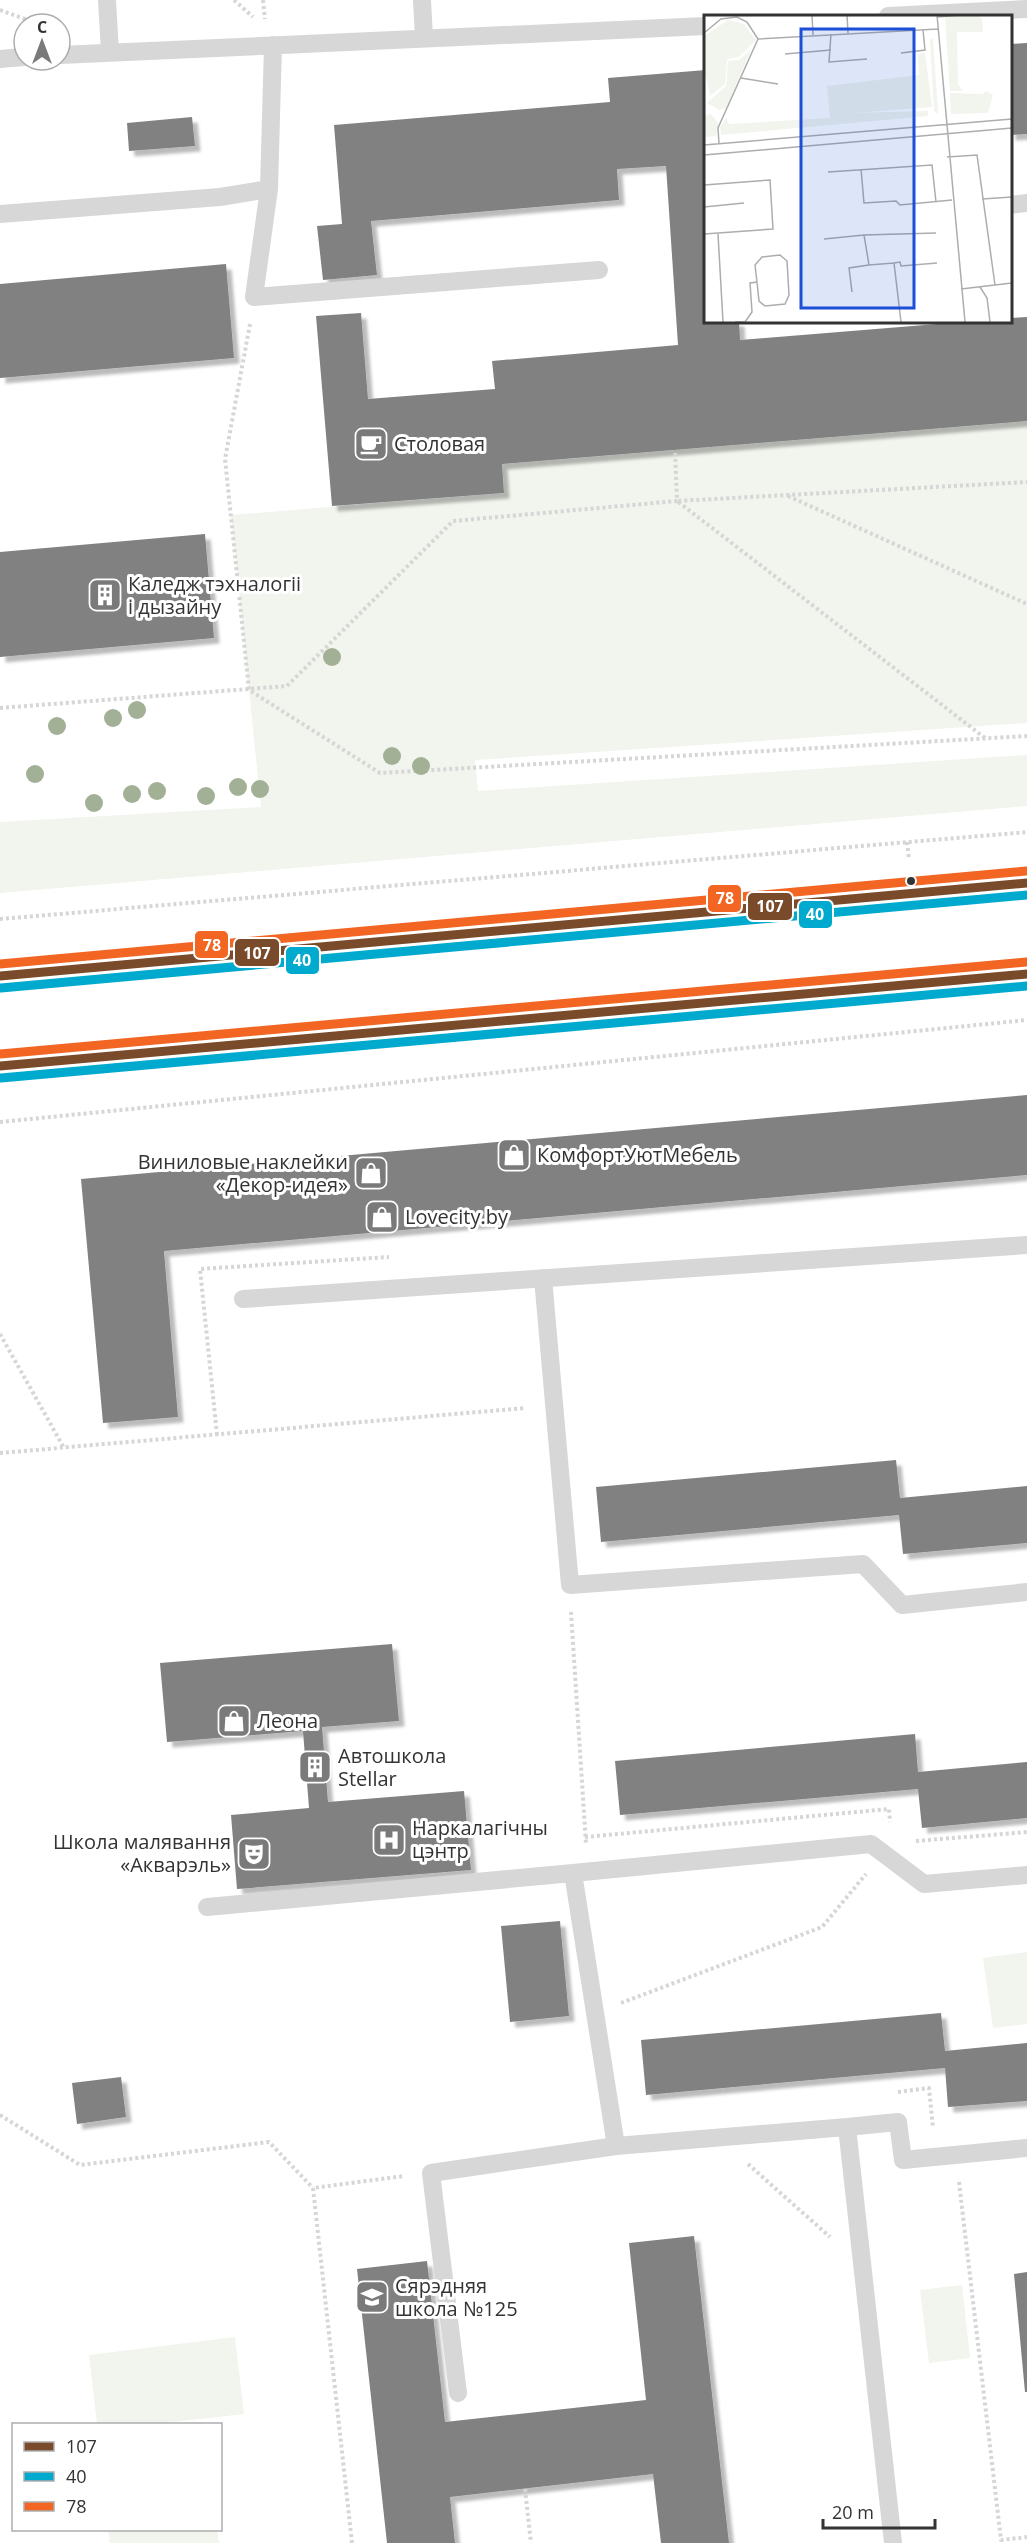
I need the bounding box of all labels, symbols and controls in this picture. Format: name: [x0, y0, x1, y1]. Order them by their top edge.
north arrow: [12, 12, 72, 72]
inset map: [704, 15, 1012, 322]
text: С: [37, 16, 47, 38]
cafe icon: Столовая: [353, 426, 389, 462]
place label: Столовая: [394, 430, 485, 457]
place label: Каледж тэхналогіі і дызайну: [128, 570, 301, 620]
building icon: Каледж тэхналогіі і дызайну: [87, 577, 123, 613]
unlabelled marker: [905, 875, 917, 887]
line badge: 78: [707, 884, 742, 913]
text: 78: [716, 887, 734, 909]
line badge: 107: [747, 892, 793, 921]
text: 107: [756, 895, 784, 917]
line badge: 40: [798, 900, 833, 929]
text: 40: [806, 903, 824, 925]
line badge: 78: [194, 930, 229, 959]
text: 78: [203, 934, 221, 956]
line badge: 107: [234, 938, 280, 967]
text: 107: [243, 942, 271, 964]
line badge: 40: [285, 946, 320, 975]
text: 40: [293, 949, 311, 971]
shop icon: КомфортУютМебель: [496, 1137, 532, 1173]
place label: КомфортУютМебель: [537, 1141, 738, 1168]
place label: Виниловые наклейки «Декор-идея»: [138, 1148, 348, 1198]
shop icon: Виниловые наклейки «Декор-идея»: [353, 1155, 389, 1191]
shop icon: Lovecity.by: [364, 1199, 400, 1235]
place label: Lovecity.by: [405, 1203, 509, 1230]
shop icon: Леона: [216, 1703, 252, 1739]
place label: Леона: [257, 1707, 318, 1734]
place label: Автошкола Stellar: [338, 1742, 446, 1792]
building icon: Автошкола Stellar: [297, 1749, 333, 1785]
place label: Наркалагічны цэнтр: [412, 1814, 548, 1864]
hospital icon: Наркалагічны цэнтр: [371, 1822, 407, 1858]
place label: Школа малявання «Акварэль»: [53, 1828, 231, 1878]
theatre icon: Школа малявання «Акварэль»: [236, 1836, 272, 1872]
place label: Сярэдняя школа №125: [395, 2272, 518, 2322]
school or university icon: Сярэдняя школа №125: [354, 2279, 390, 2315]
legend: [12, 2423, 222, 2531]
text: 107: [66, 2434, 97, 2458]
text: 40: [66, 2464, 87, 2488]
scale bar: [823, 2492, 936, 2530]
text: 78: [66, 2494, 87, 2518]
text: 20 m: [832, 2500, 874, 2524]

